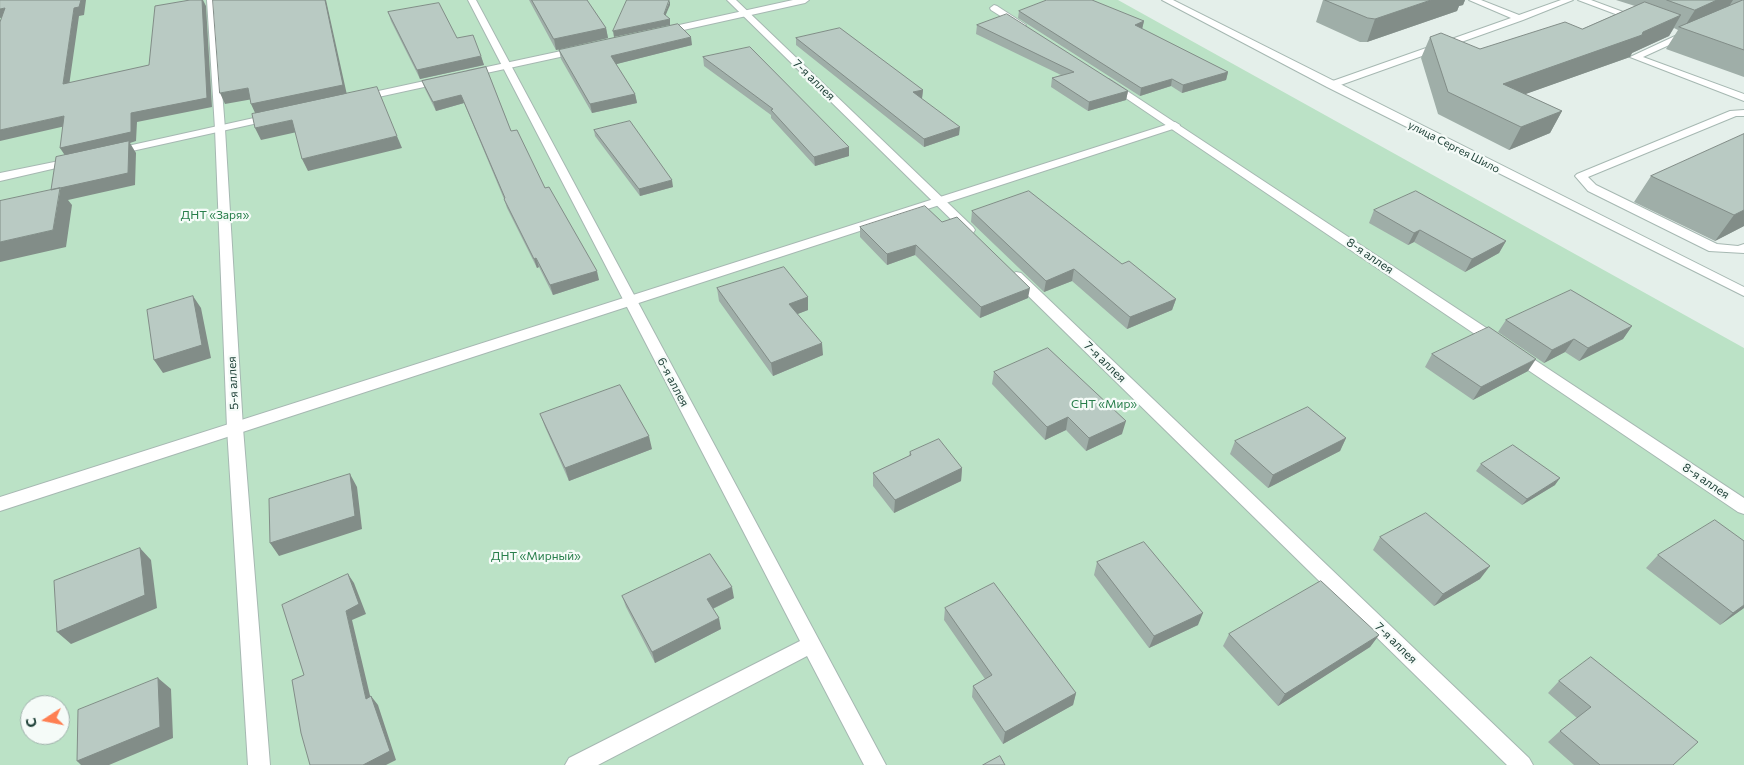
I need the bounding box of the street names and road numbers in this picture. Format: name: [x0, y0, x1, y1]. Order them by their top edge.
street label: 7-я аллея: [790, 57, 838, 103]
street label: улица Сергея Шило: [1406, 118, 1502, 176]
street label: 8-я аллея: [1344, 235, 1396, 277]
street label: 7-я аллея: [1081, 339, 1129, 385]
street label: 6-я аллея: [654, 355, 692, 409]
street label: 5-я аллея: [224, 356, 242, 410]
street label: 8-я аллея: [1680, 460, 1732, 502]
street label: 7-я аллея: [1372, 620, 1420, 666]

